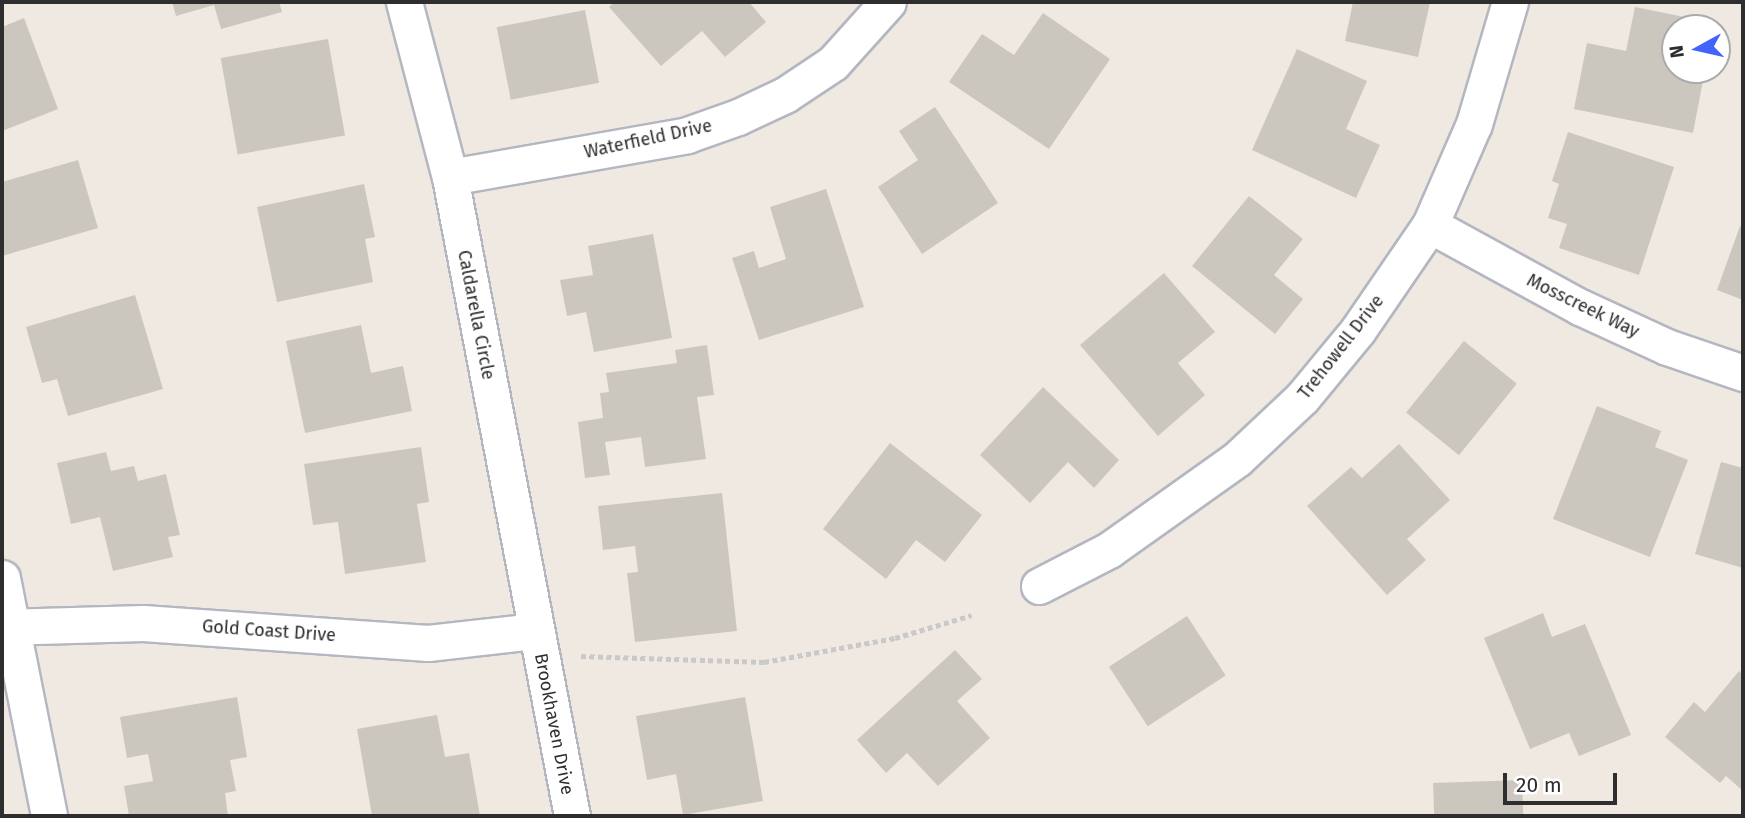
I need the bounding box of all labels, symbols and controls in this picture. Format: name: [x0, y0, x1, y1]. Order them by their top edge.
north arrow: [1661, 14, 1731, 84]
text: N: [1664, 44, 1689, 60]
street label: Waterfield Drive: [582, 115, 714, 163]
street label: Caldarella Circle: [453, 248, 499, 382]
street label: Mosscreek Way: [1523, 269, 1643, 343]
street label: Trehowell Drive: [1294, 291, 1388, 403]
street label: Gold Coast Drive: [201, 616, 337, 646]
street label: Brookhaven Drive: [530, 651, 578, 797]
scale bar: [1507, 758, 1621, 802]
text: 20 m: [1516, 772, 1562, 798]

